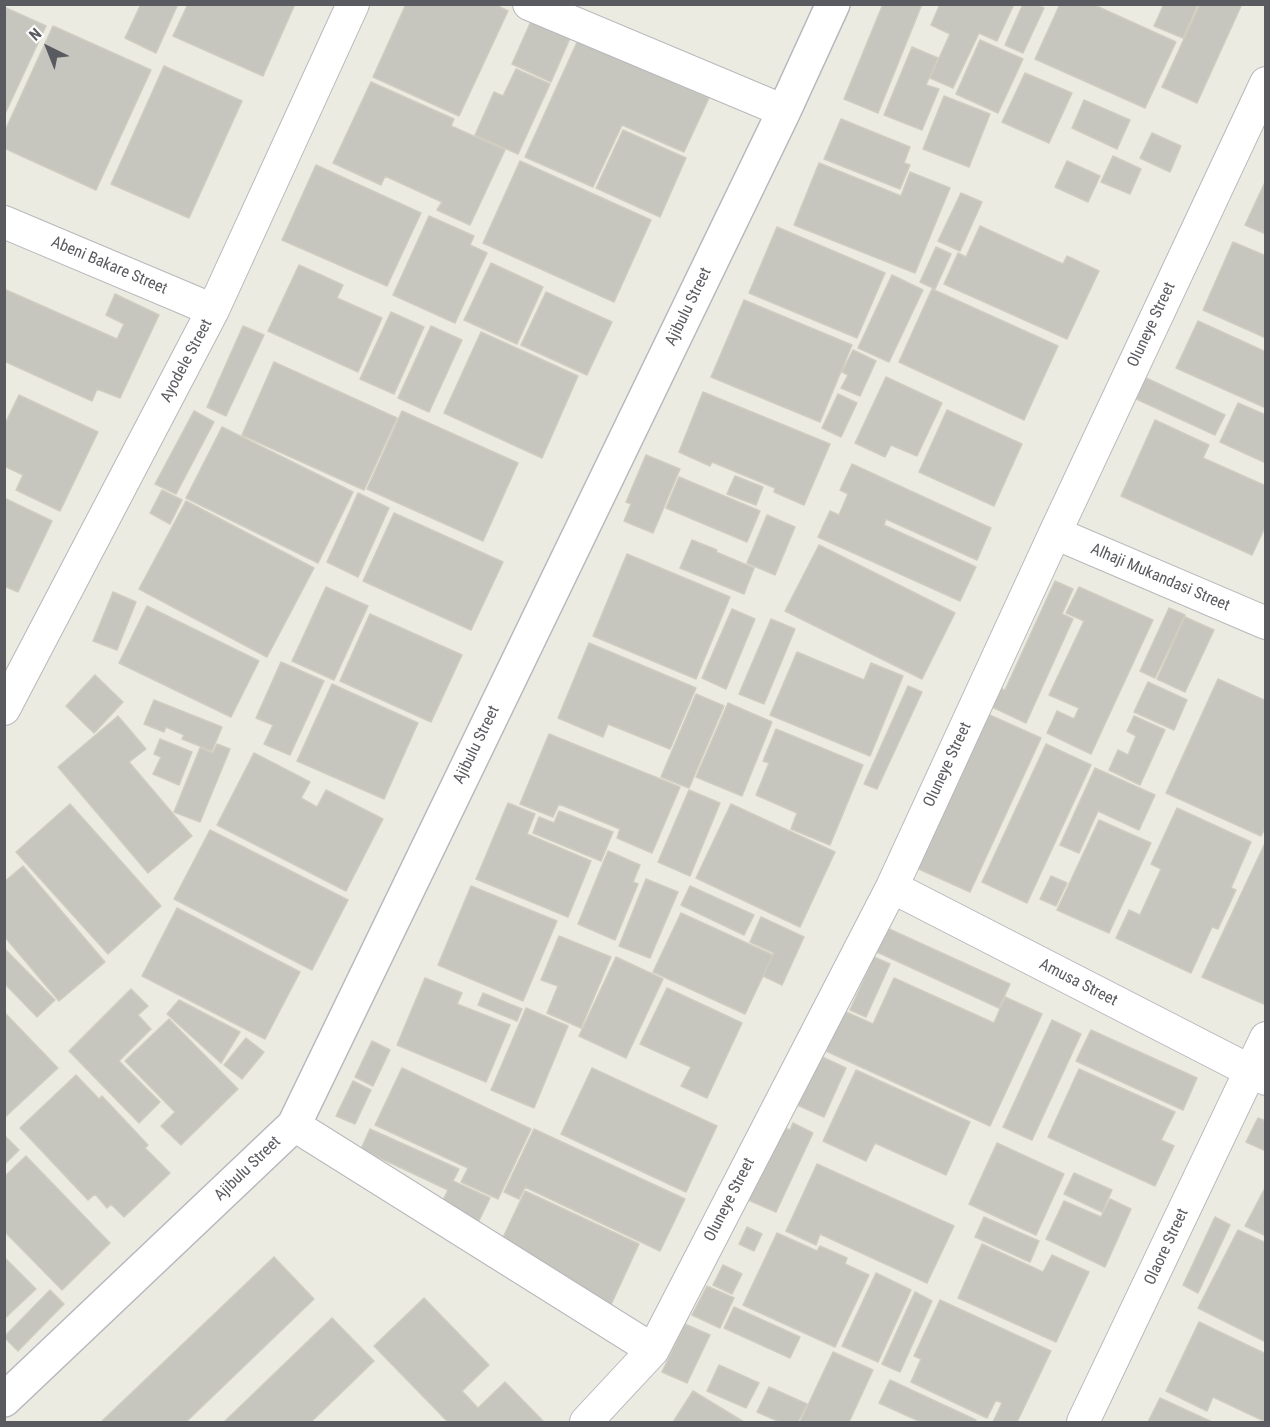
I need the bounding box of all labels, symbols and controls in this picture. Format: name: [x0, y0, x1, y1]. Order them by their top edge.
north arrow: [18, 18, 78, 78]
text: N: [25, 24, 45, 45]
street label: Abeni Bakare Street: [48, 233, 170, 299]
street label: Ajibulu Street: [662, 265, 716, 349]
street label: Oluneye Street: [1124, 280, 1180, 370]
street label: Ayodele Street: [157, 316, 217, 406]
street label: Alhaji Mukandasi Street: [1087, 540, 1233, 616]
street label: Ajibulu Street: [450, 703, 504, 787]
street label: Oluneye Street: [920, 720, 976, 810]
street label: Amusa Street: [1036, 955, 1120, 1011]
street label: Ajibulu Street: [211, 1133, 285, 1205]
street label: Oluneye Street: [701, 1155, 759, 1245]
street label: Olaore Street: [1141, 1206, 1193, 1288]

